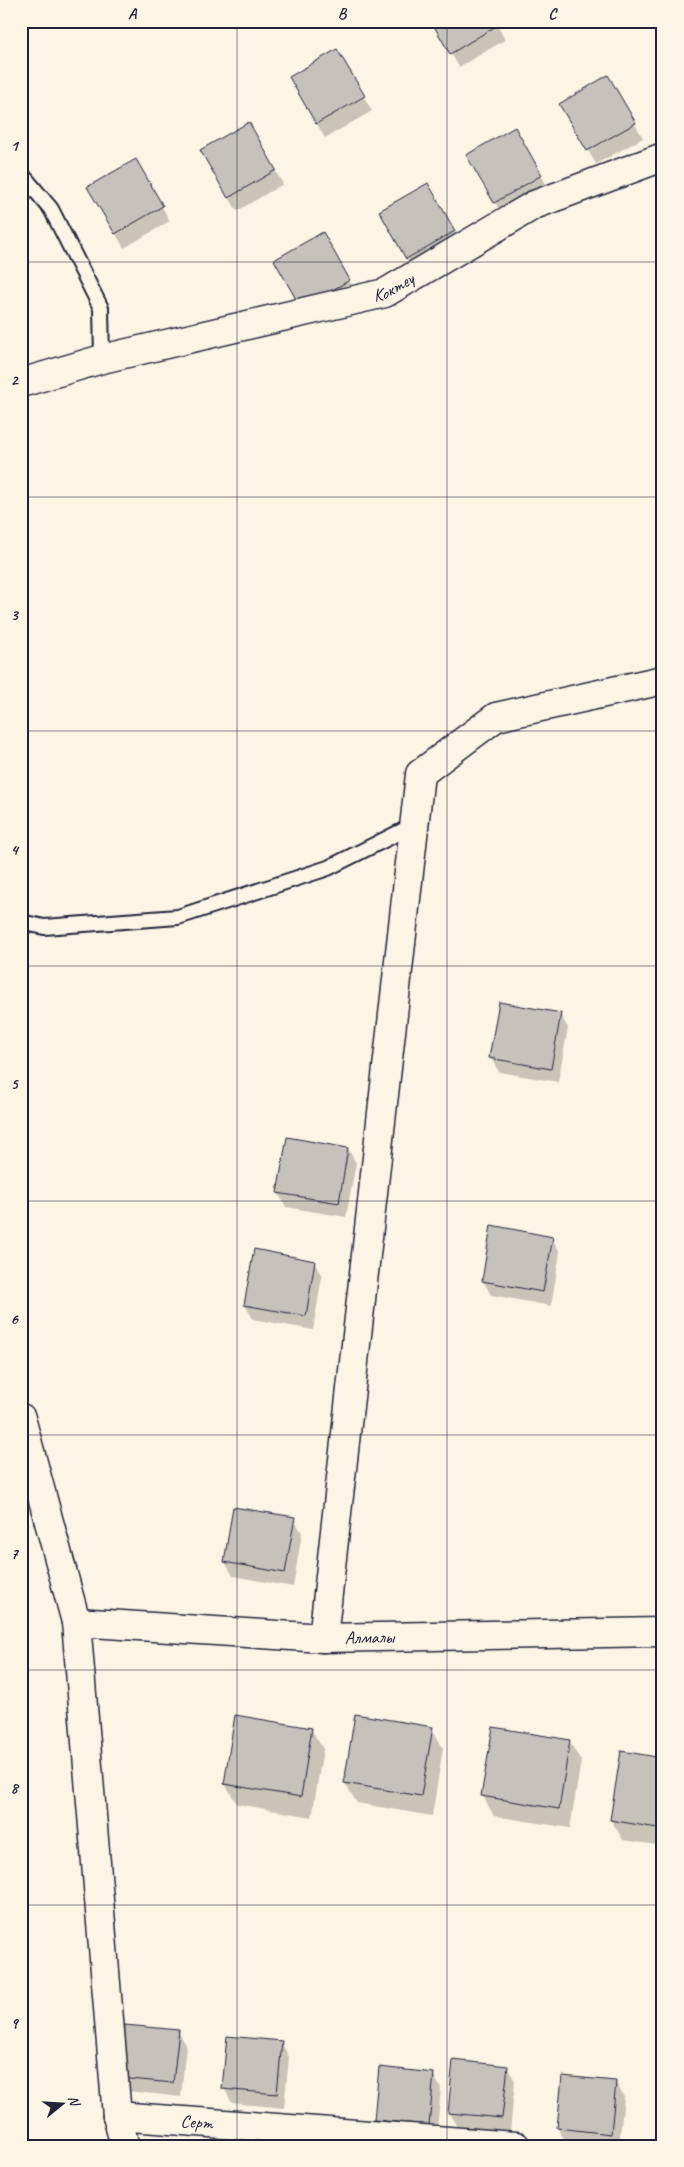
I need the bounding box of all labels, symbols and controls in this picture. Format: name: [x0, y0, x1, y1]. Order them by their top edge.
text: A: [128, 4, 138, 24]
text: B: [338, 4, 348, 24]
text: C: [548, 4, 558, 24]
text: 1: [10, 136, 19, 156]
street label: Коктеу: [371, 266, 420, 306]
text: 2: [10, 370, 19, 390]
text: 3: [10, 605, 19, 625]
text: 4: [10, 840, 19, 860]
text: 5: [11, 1074, 20, 1094]
text: 6: [10, 1309, 19, 1329]
text: 7: [10, 1544, 19, 1564]
street label: Алмалы: [344, 1626, 396, 1649]
text: 8: [10, 1778, 19, 1798]
text: 9: [10, 2013, 19, 2033]
north arrow: [38, 2080, 88, 2130]
text: N: [64, 2093, 84, 2109]
street label: Серт: [180, 2110, 215, 2134]

